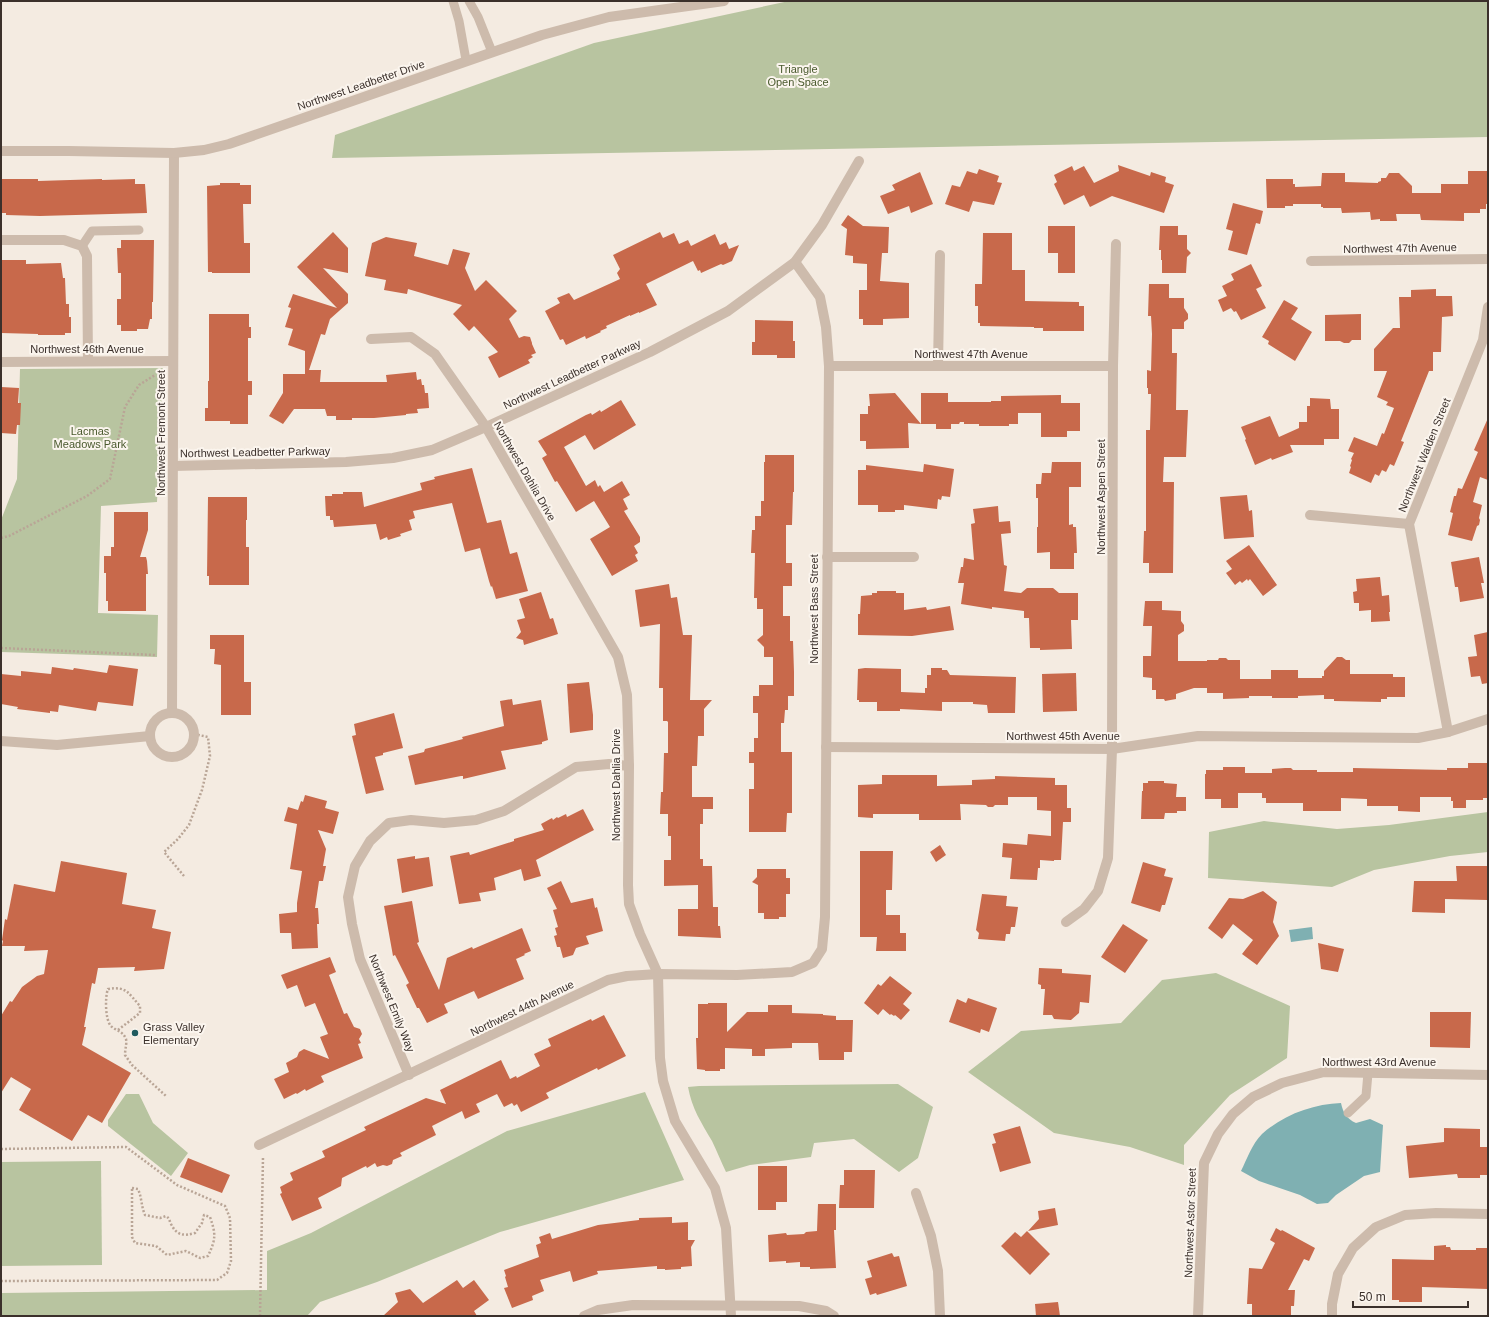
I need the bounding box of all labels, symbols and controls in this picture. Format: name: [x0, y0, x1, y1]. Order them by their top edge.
street label: Northwest Leadbetter Drive: [296, 58, 426, 112]
park label: Triangle Open Space: [767, 63, 829, 88]
street label: Northwest 47th Avenue: [1343, 241, 1457, 255]
street label: Northwest Leadbetter Parkway: [501, 337, 643, 411]
street label: Northwest 46th Avenue: [30, 343, 144, 355]
street label: Northwest 47th Avenue: [914, 348, 1028, 360]
street label: Northwest Fremont Street: [155, 370, 167, 496]
street label: Northwest Walden Street: [1396, 396, 1452, 514]
street label: Northwest Dahlia Drive: [492, 419, 558, 523]
park label: Lacmas Meadows Park: [54, 425, 127, 450]
street label: Northwest Aspen Street: [1095, 439, 1107, 555]
street label: Northwest Leadbetter Parkway: [180, 445, 331, 459]
street label: Northwest Bass Street: [808, 554, 820, 664]
street label: Northwest Dahlia Drive: [610, 729, 622, 841]
street label: Northwest 45th Avenue: [1006, 730, 1120, 742]
street label: Northwest Emily Way: [367, 952, 417, 1054]
street label: Northwest 44th Avenue: [468, 978, 576, 1038]
place label: Grass Valley Elementary: [143, 1021, 205, 1046]
marker: Grass Valley Elementary: [130, 1028, 140, 1038]
street label: Northwest 43rd Avenue: [1322, 1056, 1436, 1068]
street label: Northwest Astor Street: [1182, 1168, 1198, 1278]
scale bar: [1353, 1283, 1468, 1309]
text: 50 m: [1359, 1290, 1386, 1304]

